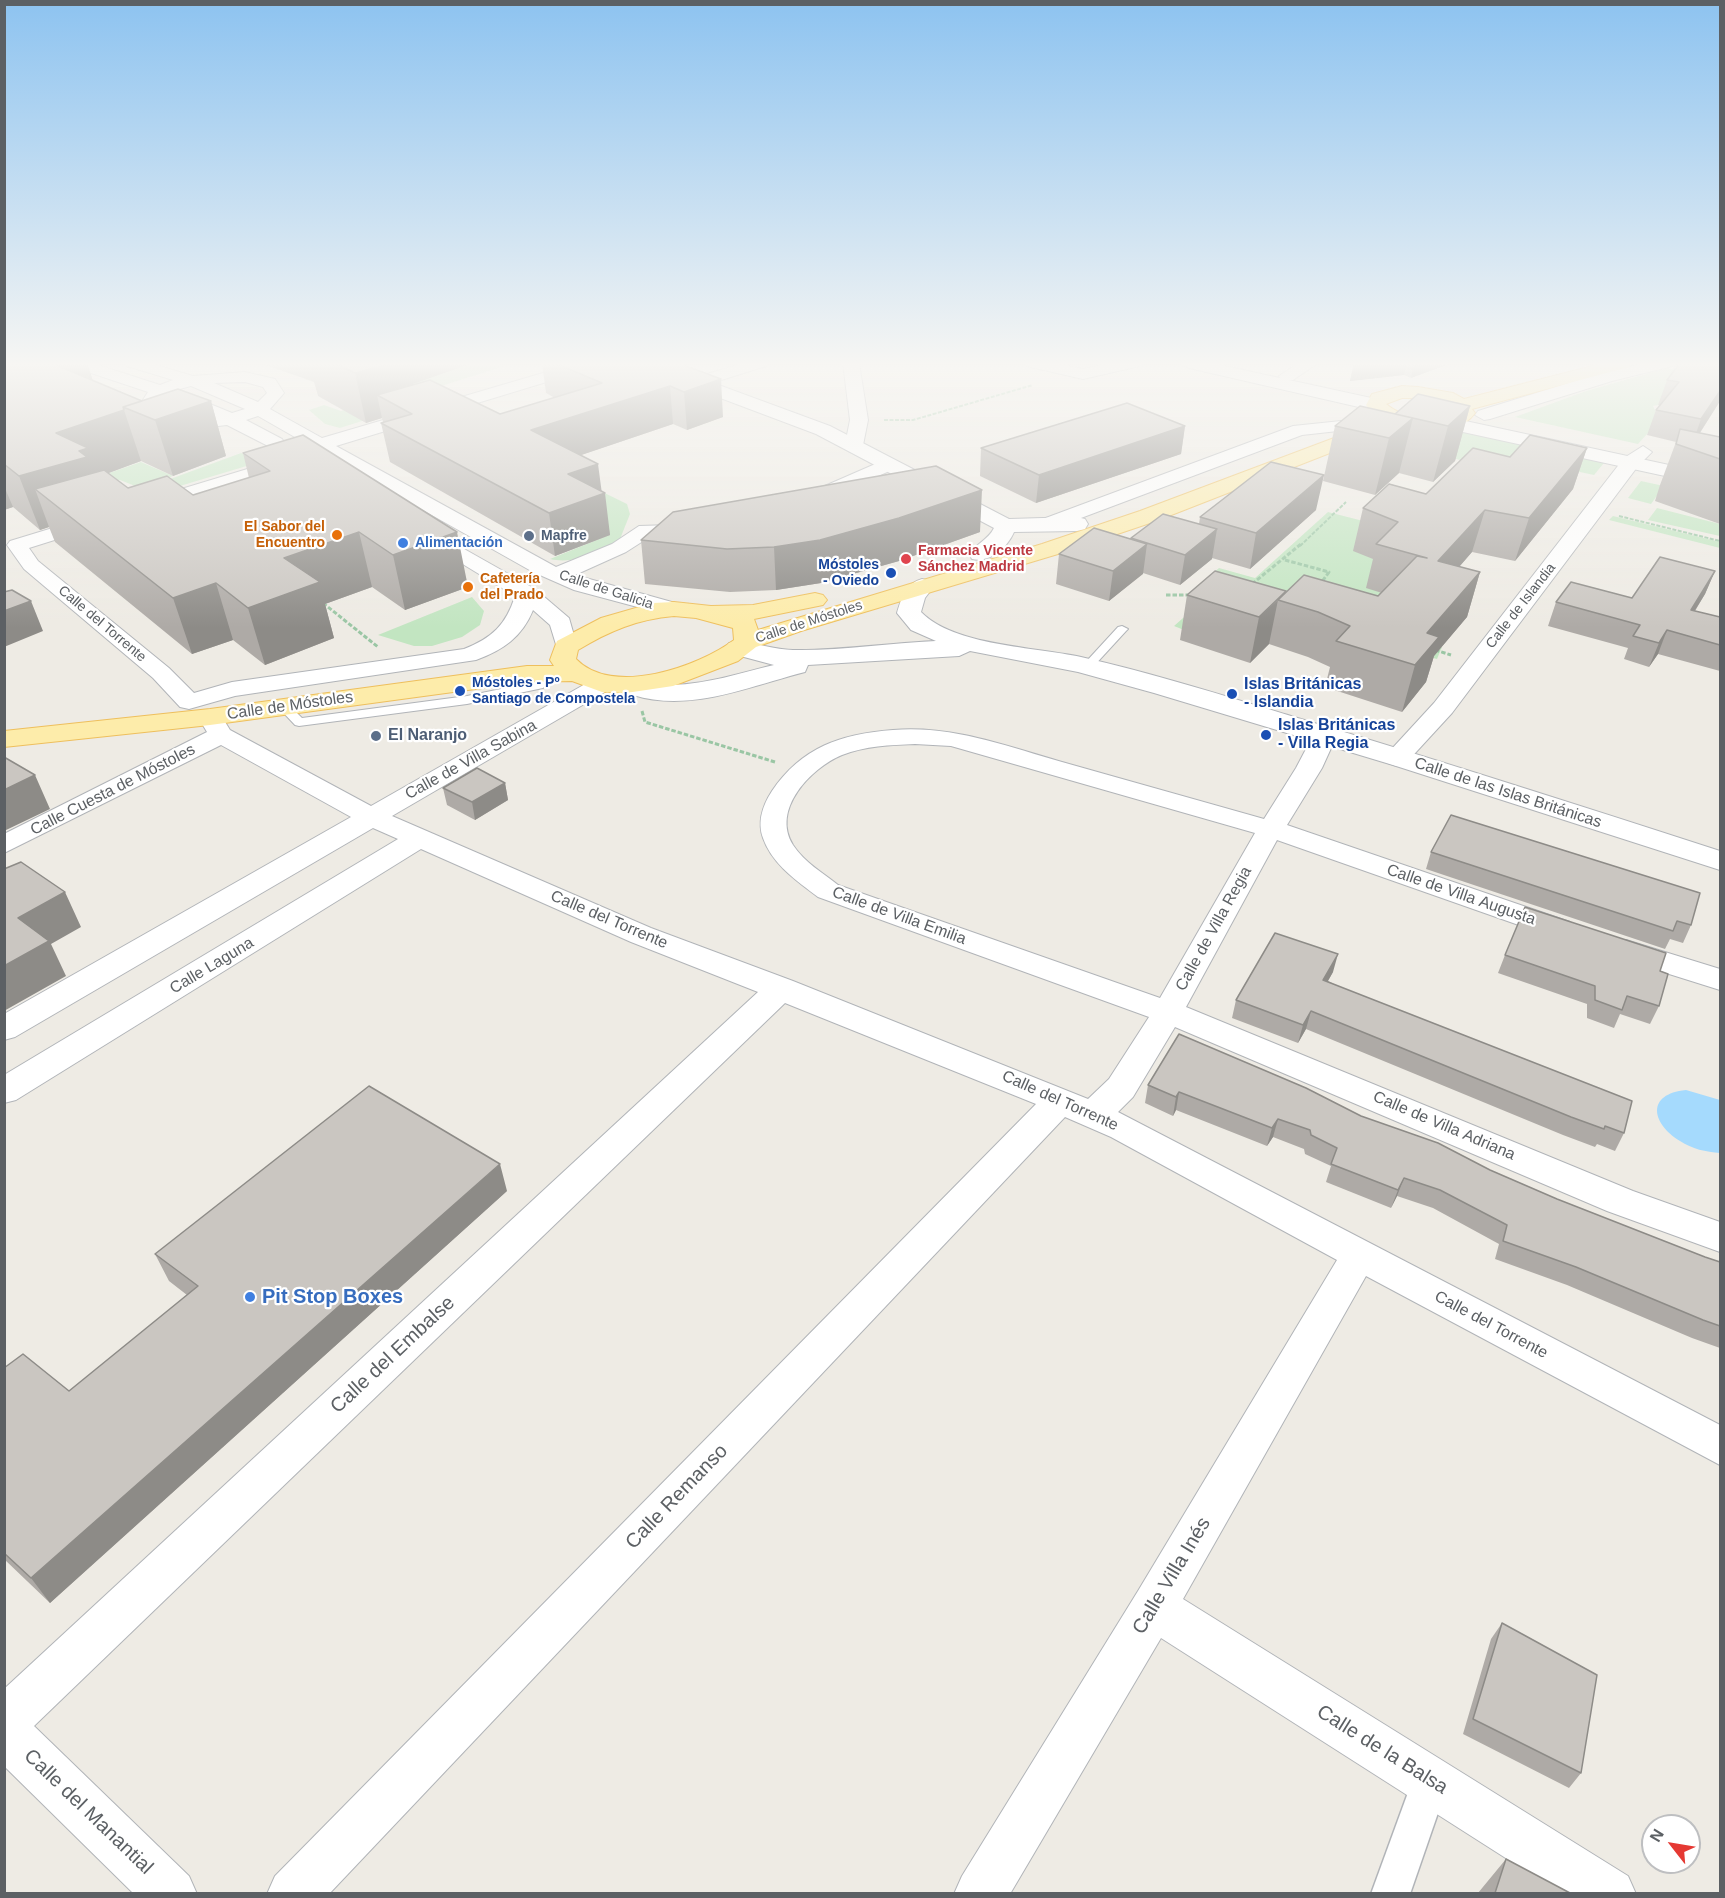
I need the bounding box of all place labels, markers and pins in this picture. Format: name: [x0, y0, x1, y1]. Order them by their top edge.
place label: El Sabor del Encuentro: [244, 519, 325, 552]
marker: El Sabor del Encuentro: [330, 528, 344, 542]
place label: Mapfre: [541, 528, 587, 544]
marker: Mapfre: [522, 529, 536, 543]
place label: Alimentación: [415, 535, 503, 551]
marker: Alimentación: [396, 536, 410, 550]
place label: Farmacia Vicente Sánchez Madrid: [918, 543, 1033, 576]
marker: Farmacia Vicente Sánchez Madrid: [899, 552, 913, 566]
place label: Móstoles - Oviedo: [818, 557, 879, 590]
marker: Móstoles - Oviedo: [884, 566, 898, 580]
place label: Cafetería del Prado: [480, 571, 544, 604]
marker: Cafetería del Prado: [461, 580, 475, 594]
place label: Móstoles - Pº Santiago de Compostela: [472, 675, 635, 708]
place label: Islas Británicas - Islandia: [1244, 675, 1361, 713]
marker: Móstoles - Pº Santiago de Compostela: [453, 684, 467, 698]
marker: Islas Británicas - Islandia: [1225, 687, 1239, 701]
place label: Islas Británicas - Villa Regia: [1278, 716, 1395, 754]
place label: El Naranjo: [388, 726, 467, 746]
marker: Islas Británicas - Villa Regia: [1259, 728, 1273, 742]
marker: El Naranjo: [369, 729, 383, 743]
place label: Pit Stop Boxes: [262, 1285, 403, 1309]
marker: Pit Stop Boxes: [243, 1290, 257, 1304]

